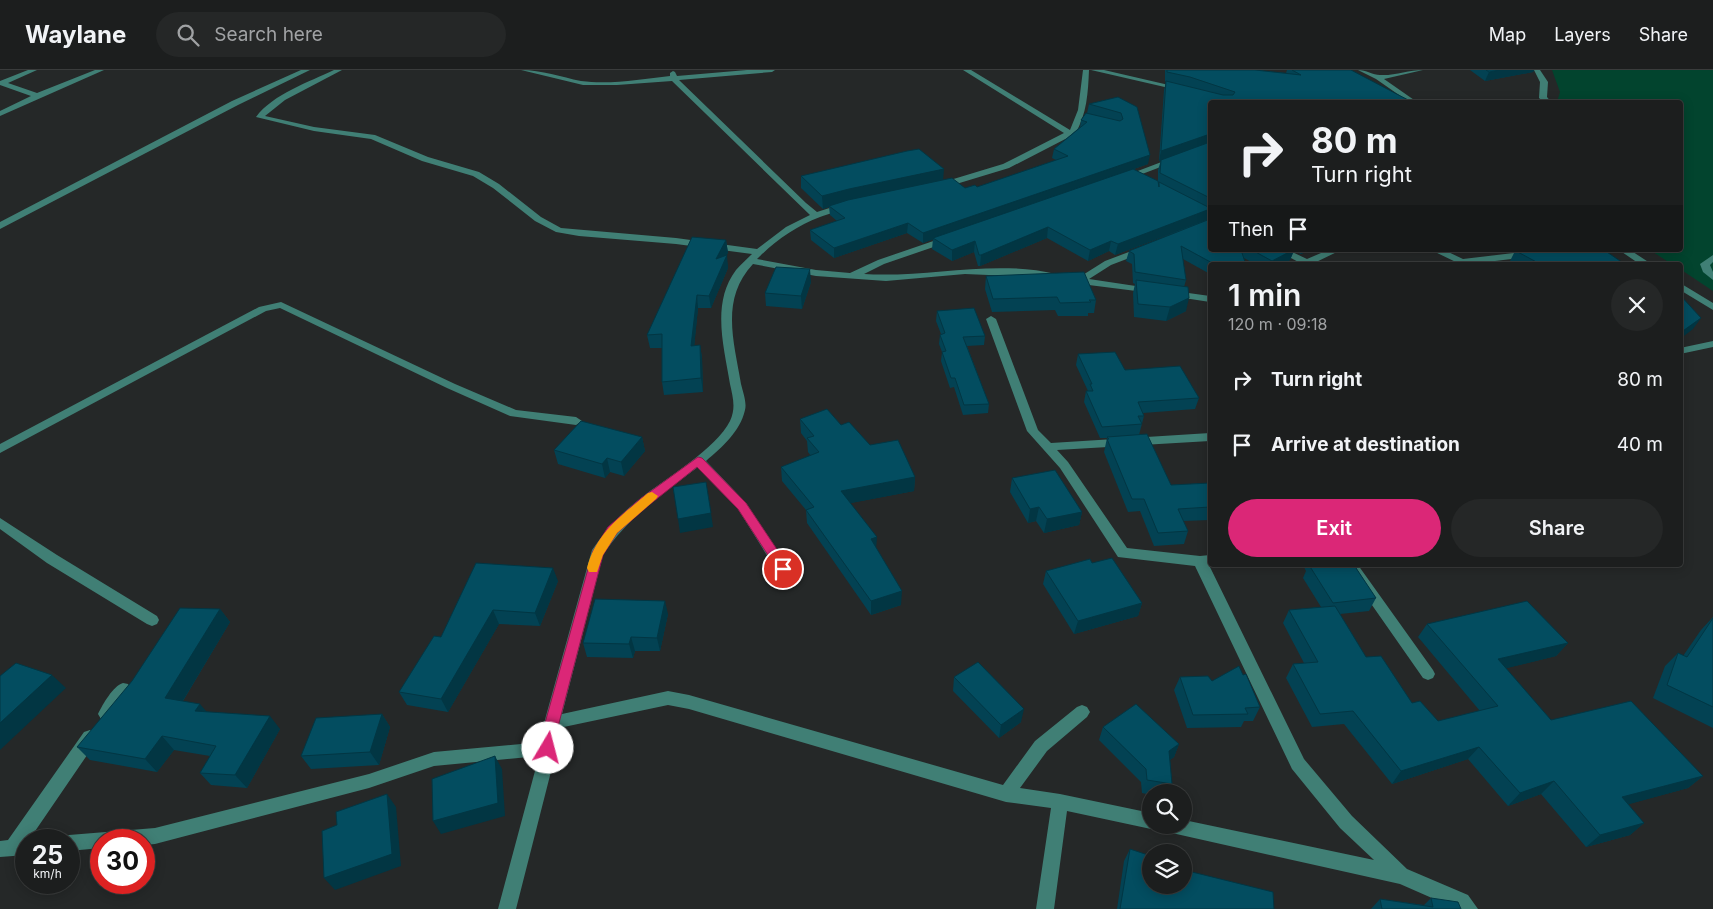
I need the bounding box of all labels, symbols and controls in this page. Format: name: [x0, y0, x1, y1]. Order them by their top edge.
search box: [156, 12, 506, 57]
text: Waylane: [25, 20, 126, 49]
icon: search: [174, 21, 202, 49]
text: Search here: [214, 23, 323, 46]
text: Map: [1489, 24, 1526, 45]
text: Layers: [1554, 24, 1611, 45]
text: Share: [1639, 24, 1688, 45]
text: 80 m: [1311, 119, 1398, 161]
icon: right: [1228, 120, 1293, 185]
text: Turn right: [1311, 161, 1412, 187]
icon: arrive: [1284, 215, 1312, 243]
text: Then: [1228, 218, 1274, 241]
text: 1 min: [1228, 277, 1301, 313]
button: close: [1611, 279, 1663, 331]
text: 120 m · 09:18: [1228, 314, 1328, 334]
icon: right: [1228, 366, 1256, 394]
text: Turn right: [1271, 368, 1362, 391]
text: 80 m: [1617, 368, 1663, 391]
icon: arrive: [1228, 431, 1256, 459]
text: Arrive at destination: [1271, 433, 1460, 456]
text: 40 m: [1617, 433, 1663, 456]
button: Exit: [1228, 499, 1441, 557]
button: Share: [1451, 499, 1663, 557]
pin: [762, 548, 804, 590]
icon: arrive: [769, 555, 797, 583]
position arrow: [521, 721, 573, 773]
map controls: [1142, 784, 1192, 894]
button: search: [1142, 784, 1192, 834]
speed limit sign: 30: [90, 829, 155, 894]
text: 25: [32, 840, 63, 870]
button: layers: [1142, 844, 1192, 894]
text: km/h: [33, 866, 62, 881]

